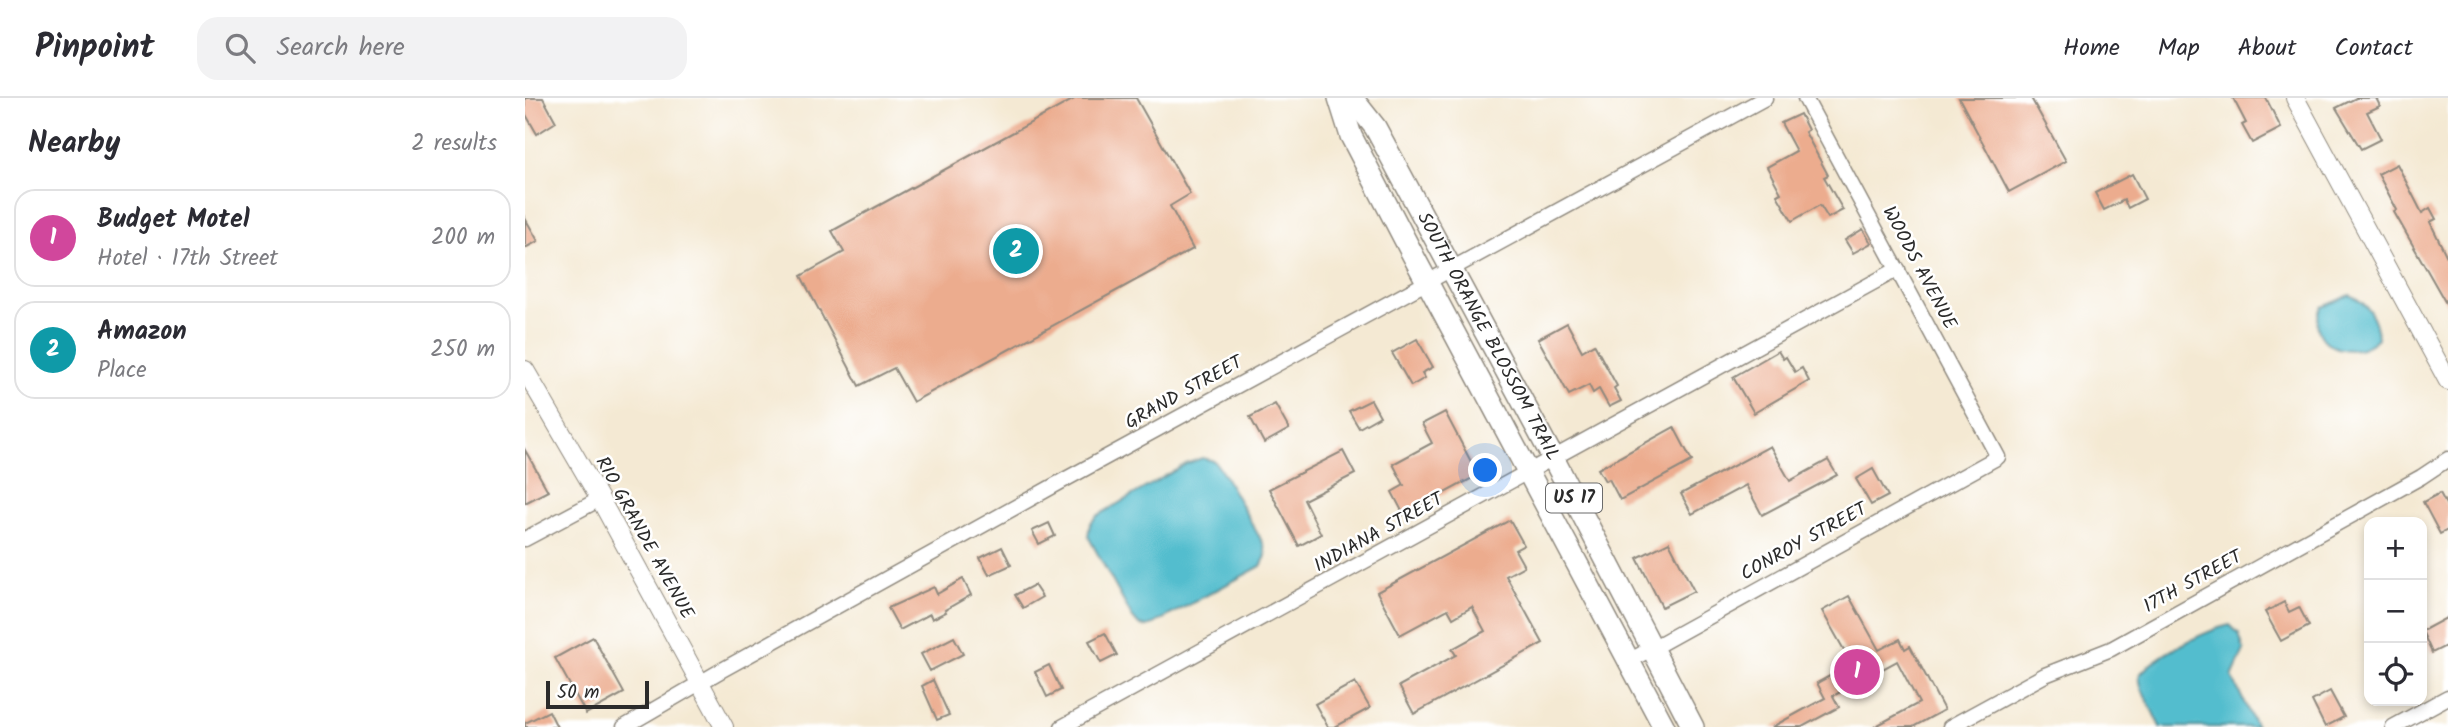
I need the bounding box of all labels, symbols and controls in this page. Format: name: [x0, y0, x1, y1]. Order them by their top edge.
search box: [197, 17, 687, 80]
text: Pinpoint: [35, 22, 155, 75]
text: Search here: [277, 27, 405, 69]
icon: search: [221, 29, 259, 67]
text: Home: [2063, 29, 2120, 68]
text: Map: [2158, 29, 2200, 68]
text: About: [2238, 29, 2296, 68]
text: Contact: [2334, 29, 2413, 68]
text: Nearby: [28, 120, 120, 168]
text: 2 results: [411, 126, 497, 162]
text: Budget Motel: [97, 199, 250, 241]
street label: WOODS AVENUE: [1874, 201, 1965, 336]
street label: SOUTH ORANGE BLOSSOM TRAIL: [1408, 207, 1567, 467]
text: 1: [50, 220, 56, 256]
text: 200 m: [431, 220, 495, 256]
pin: 2: [993, 225, 1039, 277]
text: Hotel · 17th Street: [97, 241, 278, 277]
text: Amazon: [97, 311, 187, 353]
text: 2: [46, 332, 60, 368]
text: 250 m: [430, 332, 495, 368]
street label: GRAND STREET: [1120, 347, 1250, 438]
text: Place: [97, 353, 147, 389]
street label: RIO GRANDE AVENUE: [587, 451, 702, 626]
your location: [1468, 453, 1502, 487]
street label: INDIANA STREET: [1309, 484, 1451, 581]
road number: US 17: [1546, 484, 1602, 512]
street label: CONROY STREET: [1735, 494, 1874, 589]
map controls: [2364, 517, 2427, 706]
button: +: [2364, 517, 2427, 580]
street label: 17TH STREET: [2138, 542, 2250, 622]
button: −: [2364, 580, 2427, 643]
button: locate: [2364, 643, 2427, 706]
pin: 1: [1834, 646, 1880, 698]
scale bar: [546, 678, 649, 710]
text: 50 m: [557, 678, 599, 708]

